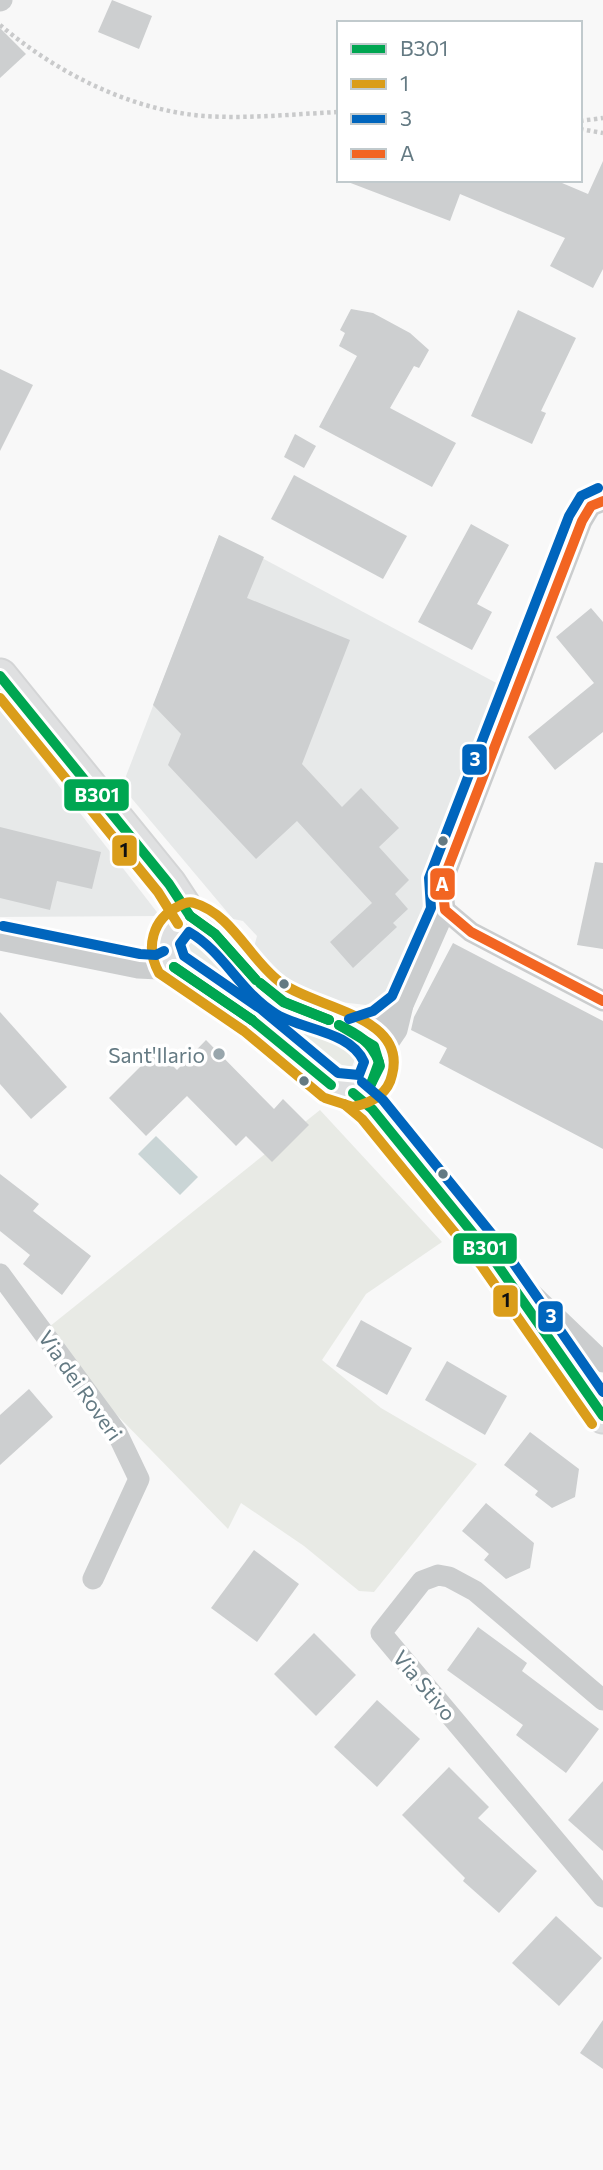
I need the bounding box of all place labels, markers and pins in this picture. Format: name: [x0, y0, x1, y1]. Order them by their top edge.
unlabelled marker: [436, 834, 450, 848]
unlabelled marker: [277, 977, 291, 991]
place label: Sant'Ilario: [108, 1042, 205, 1067]
marker: Sant'Ilario: [211, 1046, 227, 1062]
unlabelled marker: [297, 1074, 311, 1088]
unlabelled marker: [436, 1167, 450, 1181]

